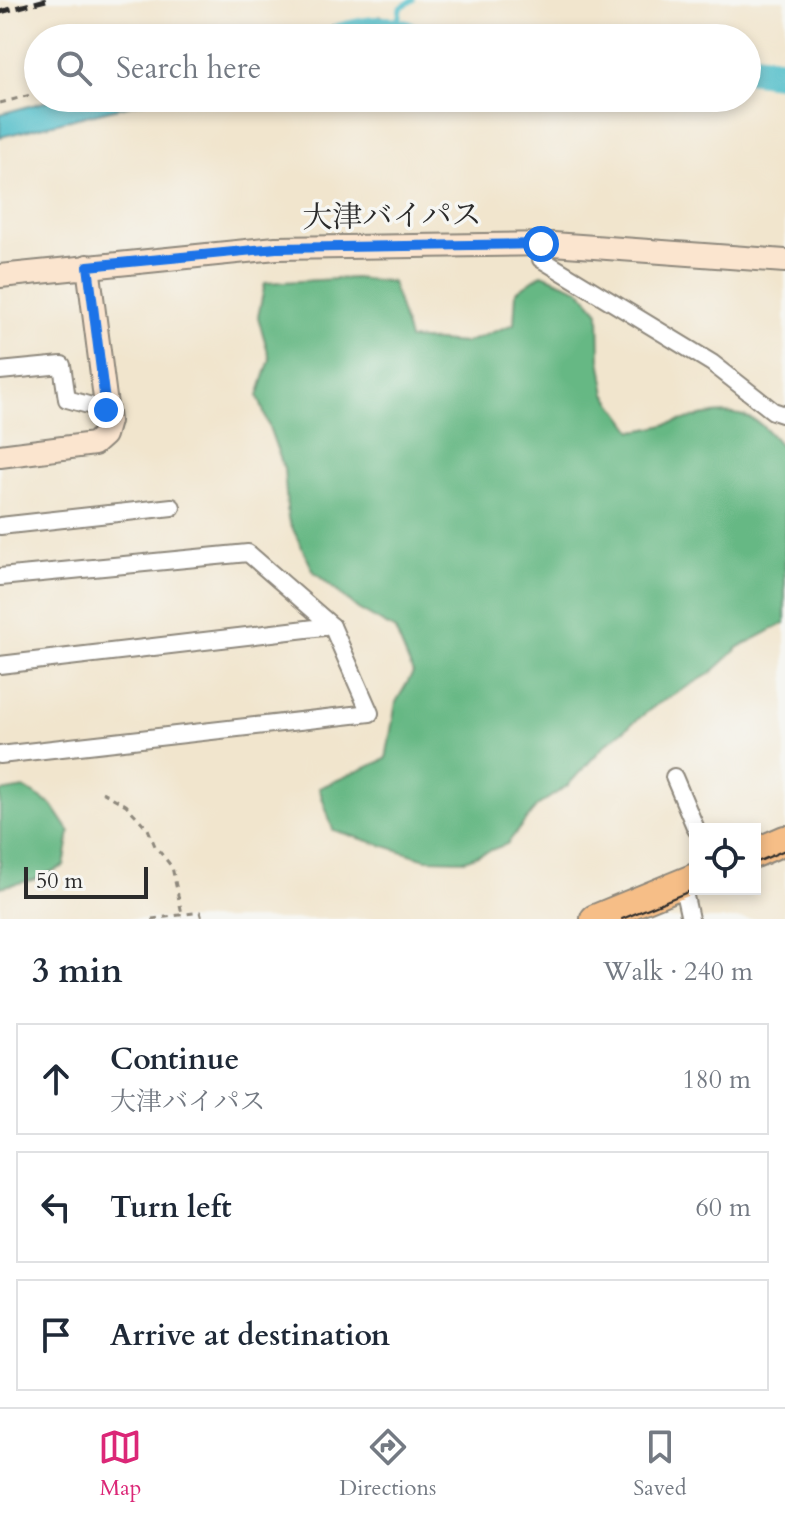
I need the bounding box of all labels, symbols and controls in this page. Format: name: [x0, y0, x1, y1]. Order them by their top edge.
search box: [24, 24, 761, 112]
icon: search: [52, 46, 96, 90]
text: Search here: [116, 48, 261, 89]
street label: 大津バイパス: [302, 194, 482, 239]
route start: [523, 226, 559, 262]
route end: [88, 392, 124, 428]
map controls: [689, 823, 761, 895]
button: locate: [689, 823, 761, 895]
scale bar: [24, 863, 148, 899]
text: 50 m: [36, 866, 83, 896]
text: 3 min: [32, 948, 123, 994]
text: Walk · 240 m: [603, 954, 753, 989]
text: Continue: [110, 1039, 239, 1080]
icon: ahead: [34, 1057, 78, 1101]
text: 180 m: [682, 1062, 751, 1097]
text: 大津バイパス: [110, 1084, 265, 1119]
icon: left: [34, 1185, 78, 1229]
text: Turn left: [110, 1187, 232, 1228]
text: 60 m: [695, 1190, 751, 1225]
icon: arrive: [34, 1313, 78, 1357]
text: Arrive at destination: [110, 1315, 390, 1356]
tab: Map: [98, 1425, 142, 1503]
tab: Directions: [339, 1425, 436, 1503]
tab: Saved: [633, 1425, 687, 1503]

